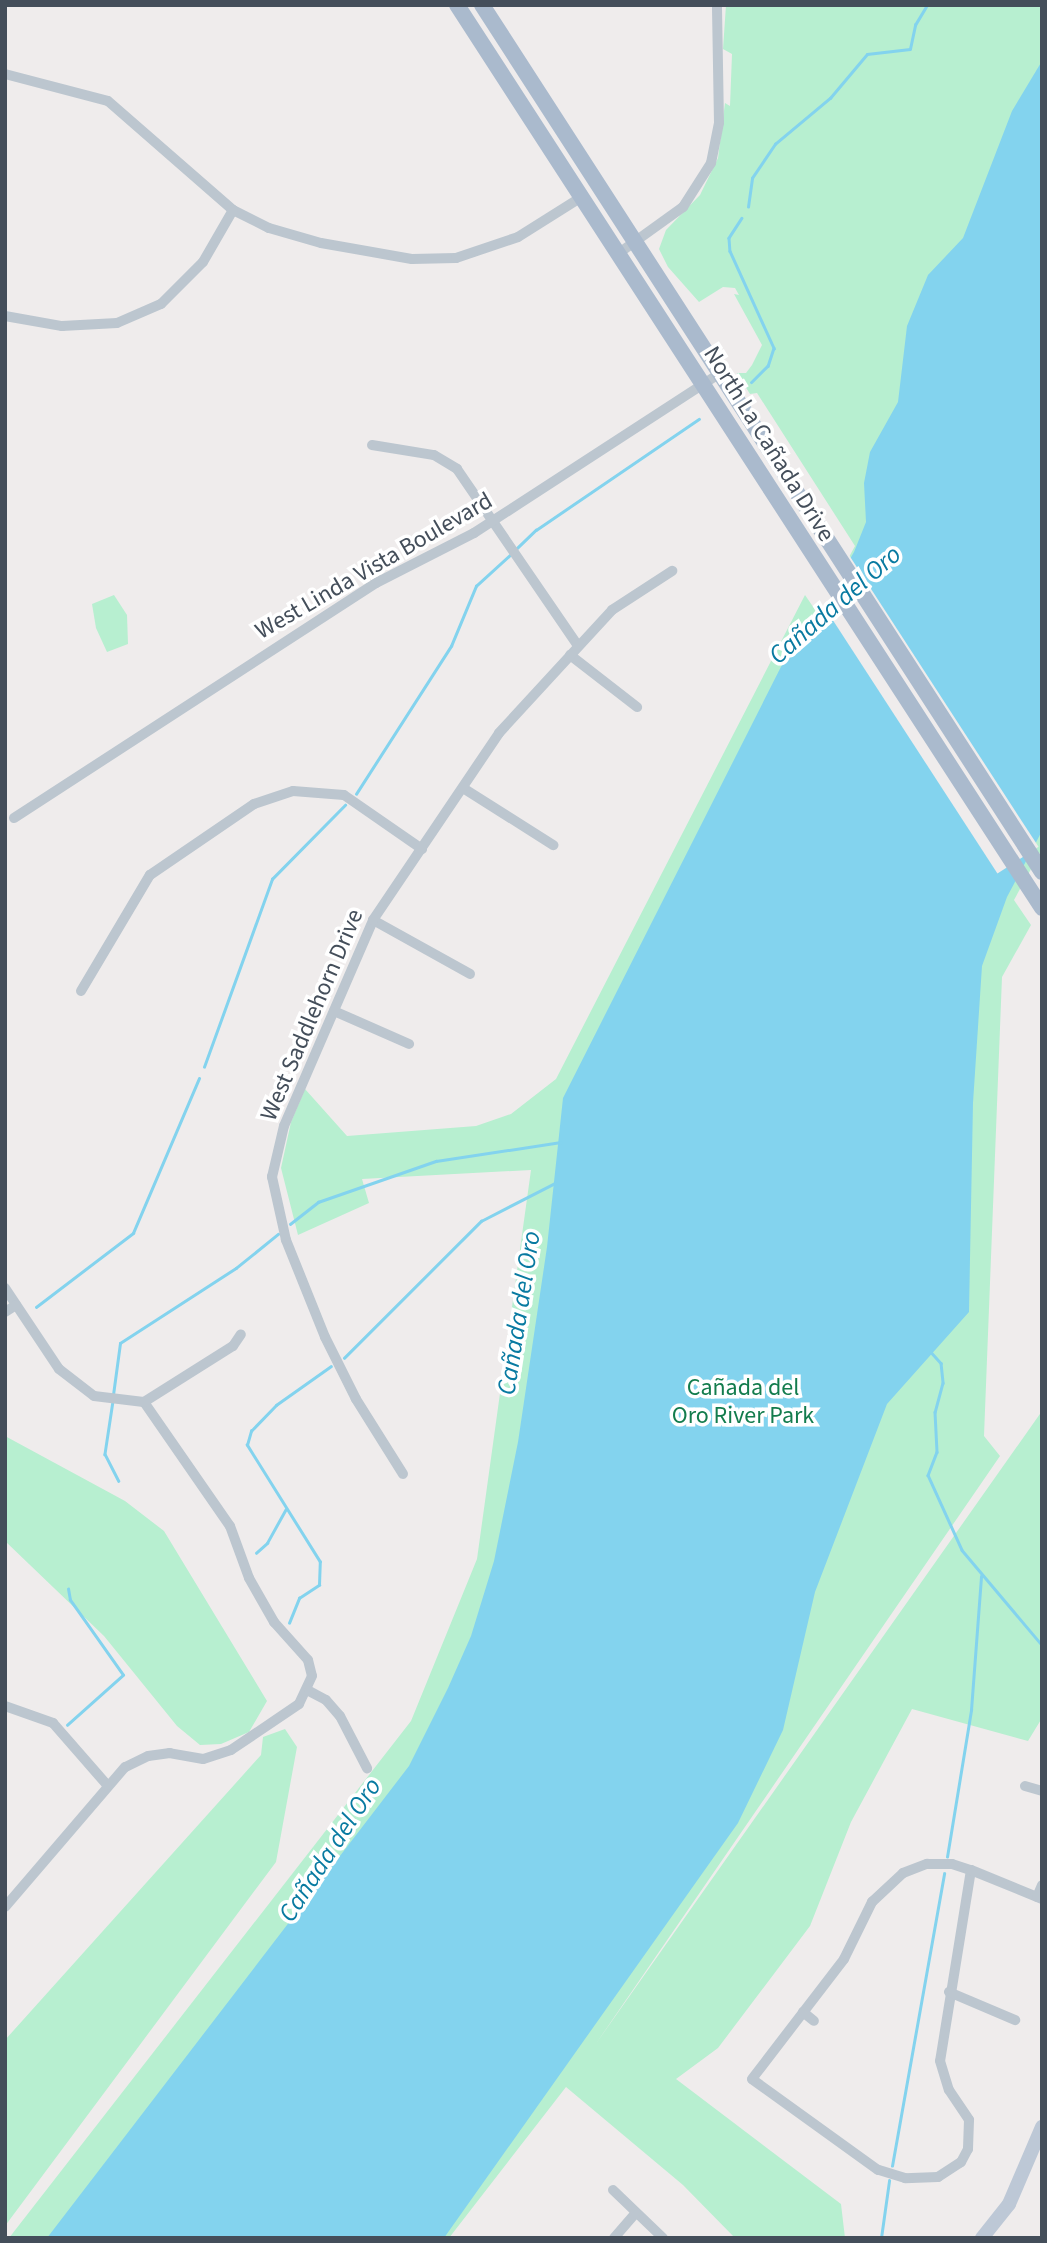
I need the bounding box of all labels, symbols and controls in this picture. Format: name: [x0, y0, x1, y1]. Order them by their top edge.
street label: North La Cañada Drive: [697, 341, 841, 547]
street label: West Linda Vista Boulevard: [250, 486, 498, 646]
water label: Cañada del Oro: [762, 539, 908, 671]
street label: West Saddlehorn Drive: [254, 905, 370, 1125]
water label: Cañada del Oro: [491, 1229, 547, 1397]
park label: Cañada del Oro River Park: [672, 1374, 814, 1430]
water label: Cañada del Oro: [272, 1772, 388, 1928]

